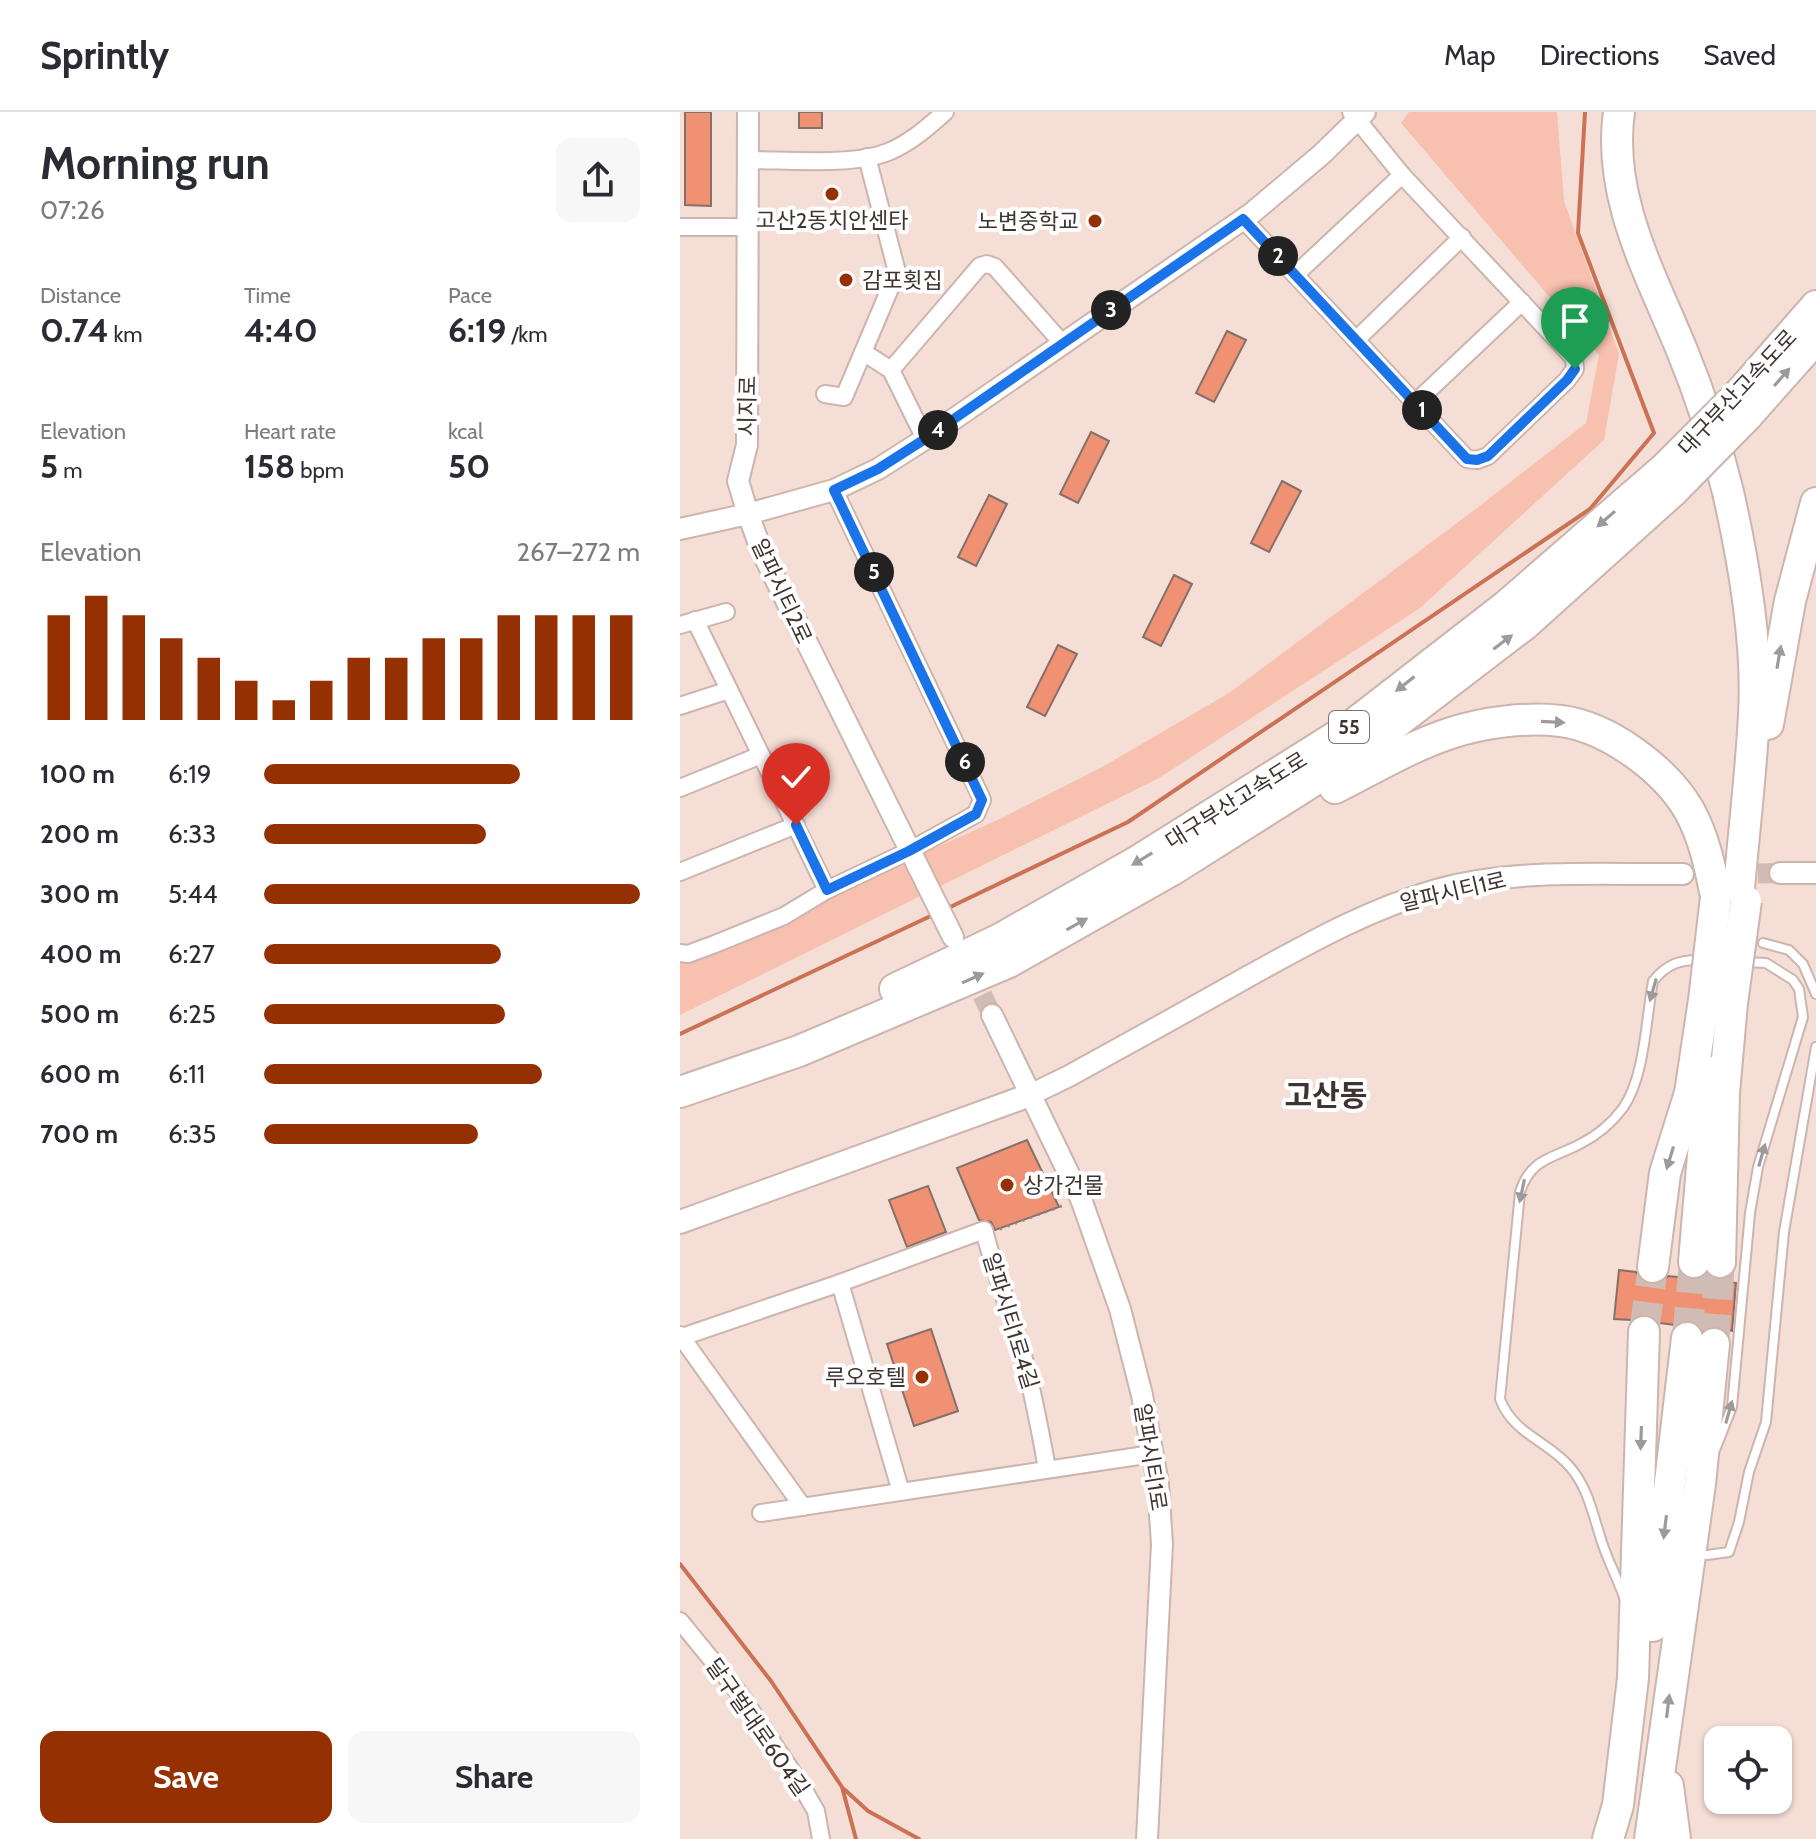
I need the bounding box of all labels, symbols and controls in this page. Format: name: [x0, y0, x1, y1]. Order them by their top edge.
text: Sprintly: [40, 32, 169, 79]
text: Map: [1444, 38, 1496, 72]
text: Directions: [1540, 38, 1659, 72]
text: Saved: [1703, 38, 1776, 72]
text: Morning run: [40, 137, 270, 190]
button: share: [556, 138, 640, 222]
marker: 고산2동치안센타: [823, 185, 841, 203]
text: 07:26: [40, 194, 105, 226]
place label: 고산2동치안센타: [755, 207, 909, 234]
place label: 노변중학교: [978, 208, 1079, 235]
marker: 노변중학교: [1086, 212, 1104, 230]
pin: 2: [1258, 236, 1298, 276]
text: 2: [1272, 242, 1284, 269]
place label: 감포횟집: [862, 267, 943, 294]
marker: 감포횟집: [837, 271, 855, 289]
text: Distance: [40, 282, 121, 309]
text: Time: [244, 282, 291, 309]
text: Pace: [448, 282, 492, 309]
pin: [1541, 287, 1609, 369]
pin: 3: [1091, 290, 1131, 330]
text: 3: [1105, 296, 1117, 323]
icon: arrive: [1553, 299, 1597, 343]
text: 0.74: [40, 309, 109, 351]
text: 4:40: [244, 309, 318, 351]
text: 6:19: [448, 309, 506, 351]
text: km: [109, 321, 143, 348]
text: /km: [506, 321, 548, 348]
street label: 대구부산고속도로: [1672, 324, 1802, 461]
one-way arrow: [1772, 368, 1790, 387]
street label: 시지로: [733, 375, 762, 437]
pin: 1: [1402, 390, 1442, 430]
text: 1: [1418, 396, 1426, 423]
pin: 4: [918, 410, 958, 450]
text: 4: [931, 416, 945, 443]
text: Elevation: [40, 418, 126, 445]
text: Heart rate: [244, 418, 336, 445]
text: kcal: [448, 418, 483, 445]
text: 5: [40, 445, 58, 487]
text: 158: [244, 445, 295, 487]
text: 50: [448, 445, 490, 487]
text: m: [58, 457, 83, 484]
text: bpm: [295, 457, 344, 484]
one-way arrow: [1597, 510, 1616, 528]
street label: 알파시티2로: [745, 534, 818, 648]
text: Elevation: [40, 536, 142, 568]
text: 267–272 m: [516, 536, 640, 568]
pin: 5: [854, 552, 894, 592]
text: 5: [868, 558, 880, 585]
one-way arrow: [1493, 634, 1513, 650]
one-way arrow: [1774, 644, 1786, 669]
one-way arrow: [1395, 676, 1415, 692]
road number: 55: [1329, 711, 1369, 743]
one-way arrow: [1541, 716, 1566, 729]
pin: 6: [945, 742, 985, 782]
pin: [762, 743, 830, 825]
street label: 대구부산고속도로: [1160, 746, 1312, 855]
text: 6: [959, 748, 971, 775]
icon: check: [774, 755, 818, 799]
text: 100 m: [40, 758, 115, 790]
text: 6:19: [168, 758, 211, 790]
text: 200 m: [40, 818, 119, 850]
text: 6:33: [168, 818, 216, 850]
one-way arrow: [1131, 851, 1153, 865]
street label: 알파시티1로: [1397, 866, 1509, 917]
text: 300 m: [40, 878, 119, 910]
text: 5:44: [168, 878, 218, 910]
one-way arrow: [1066, 917, 1088, 931]
text: 400 m: [40, 938, 121, 970]
text: 6:27: [168, 938, 215, 970]
one-way arrow: [961, 971, 985, 985]
one-way arrow: [1646, 978, 1659, 1002]
text: 500 m: [40, 998, 119, 1030]
text: 6:25: [168, 998, 216, 1030]
text: 600 m: [40, 1058, 120, 1090]
text: 6:11: [168, 1058, 205, 1090]
district label: 고산동: [1285, 1077, 1367, 1114]
text: 700 m: [40, 1118, 118, 1150]
text: 6:35: [168, 1118, 216, 1150]
one-way arrow: [1756, 1142, 1769, 1166]
one-way arrow: [1663, 1147, 1676, 1171]
place label: 상가건물: [1023, 1172, 1104, 1199]
marker: 상가건물: [998, 1176, 1016, 1194]
one-way arrow: [1515, 1179, 1528, 1204]
street label: 알파시티1로4길: [977, 1250, 1044, 1393]
place label: 루오호텔: [825, 1364, 906, 1391]
marker: 루오호텔: [913, 1368, 931, 1386]
one-way arrow: [1724, 1399, 1736, 1424]
street label: 알파시티1로: [1129, 1401, 1172, 1513]
one-way arrow: [1634, 1426, 1647, 1451]
one-way arrow: [1658, 1515, 1671, 1540]
street label: 달구벌대로604길: [700, 1653, 815, 1801]
one-way arrow: [1662, 1693, 1675, 1718]
map controls: [1704, 1726, 1792, 1814]
button: locate: [1704, 1726, 1792, 1814]
button: Save: [40, 1731, 332, 1823]
button: Share: [348, 1731, 640, 1823]

